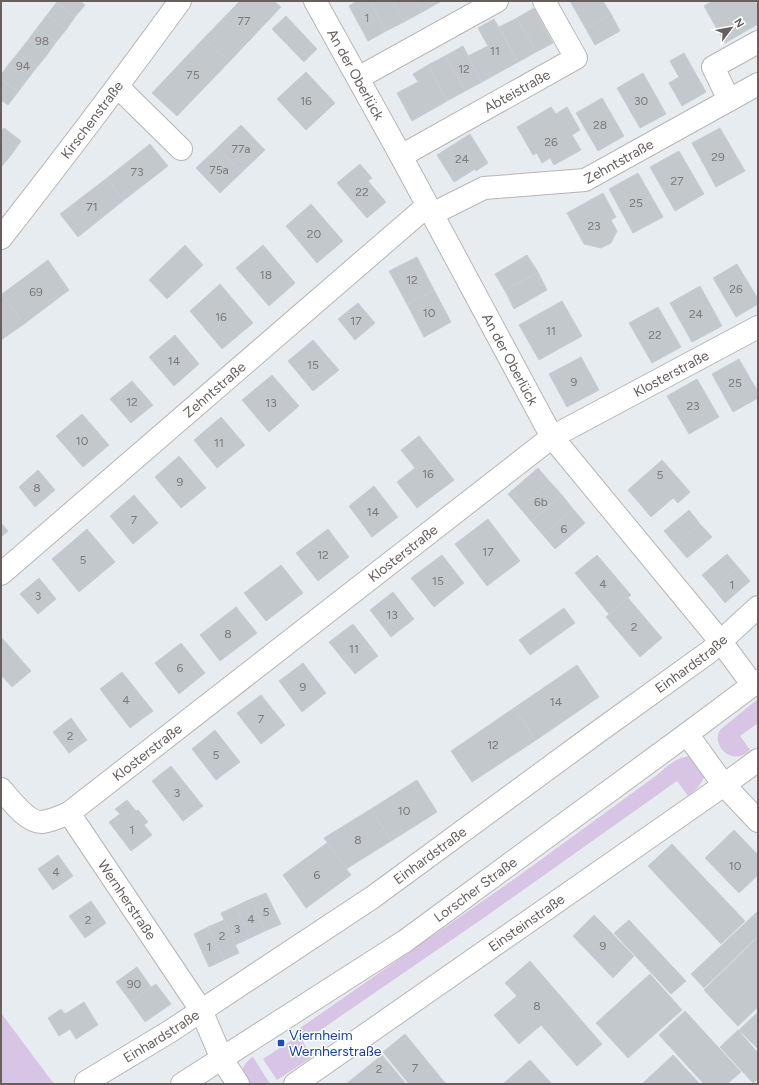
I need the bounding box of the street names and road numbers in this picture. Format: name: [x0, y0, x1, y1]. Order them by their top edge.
street label: An der Oberlück: [324, 26, 388, 123]
street label: Abteistraße: [481, 66, 553, 116]
street label: Kirschenstraße: [57, 77, 127, 162]
street label: Zehntstraße: [581, 135, 657, 187]
street label: An der Oberlück: [479, 310, 542, 408]
street label: Klosterstraße: [630, 346, 712, 401]
street label: Zehntstraße: [180, 358, 249, 421]
street label: Klosterstraße: [365, 521, 441, 585]
street label: Einhardstraße: [652, 631, 731, 697]
street label: Klosterstraße: [109, 720, 185, 784]
street label: Einhardstraße: [390, 823, 470, 888]
street label: Lorscher Straße: [430, 853, 521, 926]
street label: Wernherstraße: [94, 856, 160, 943]
street label: Einsteinstraße: [485, 890, 568, 955]
street label: Einhardstraße: [120, 1006, 203, 1066]

